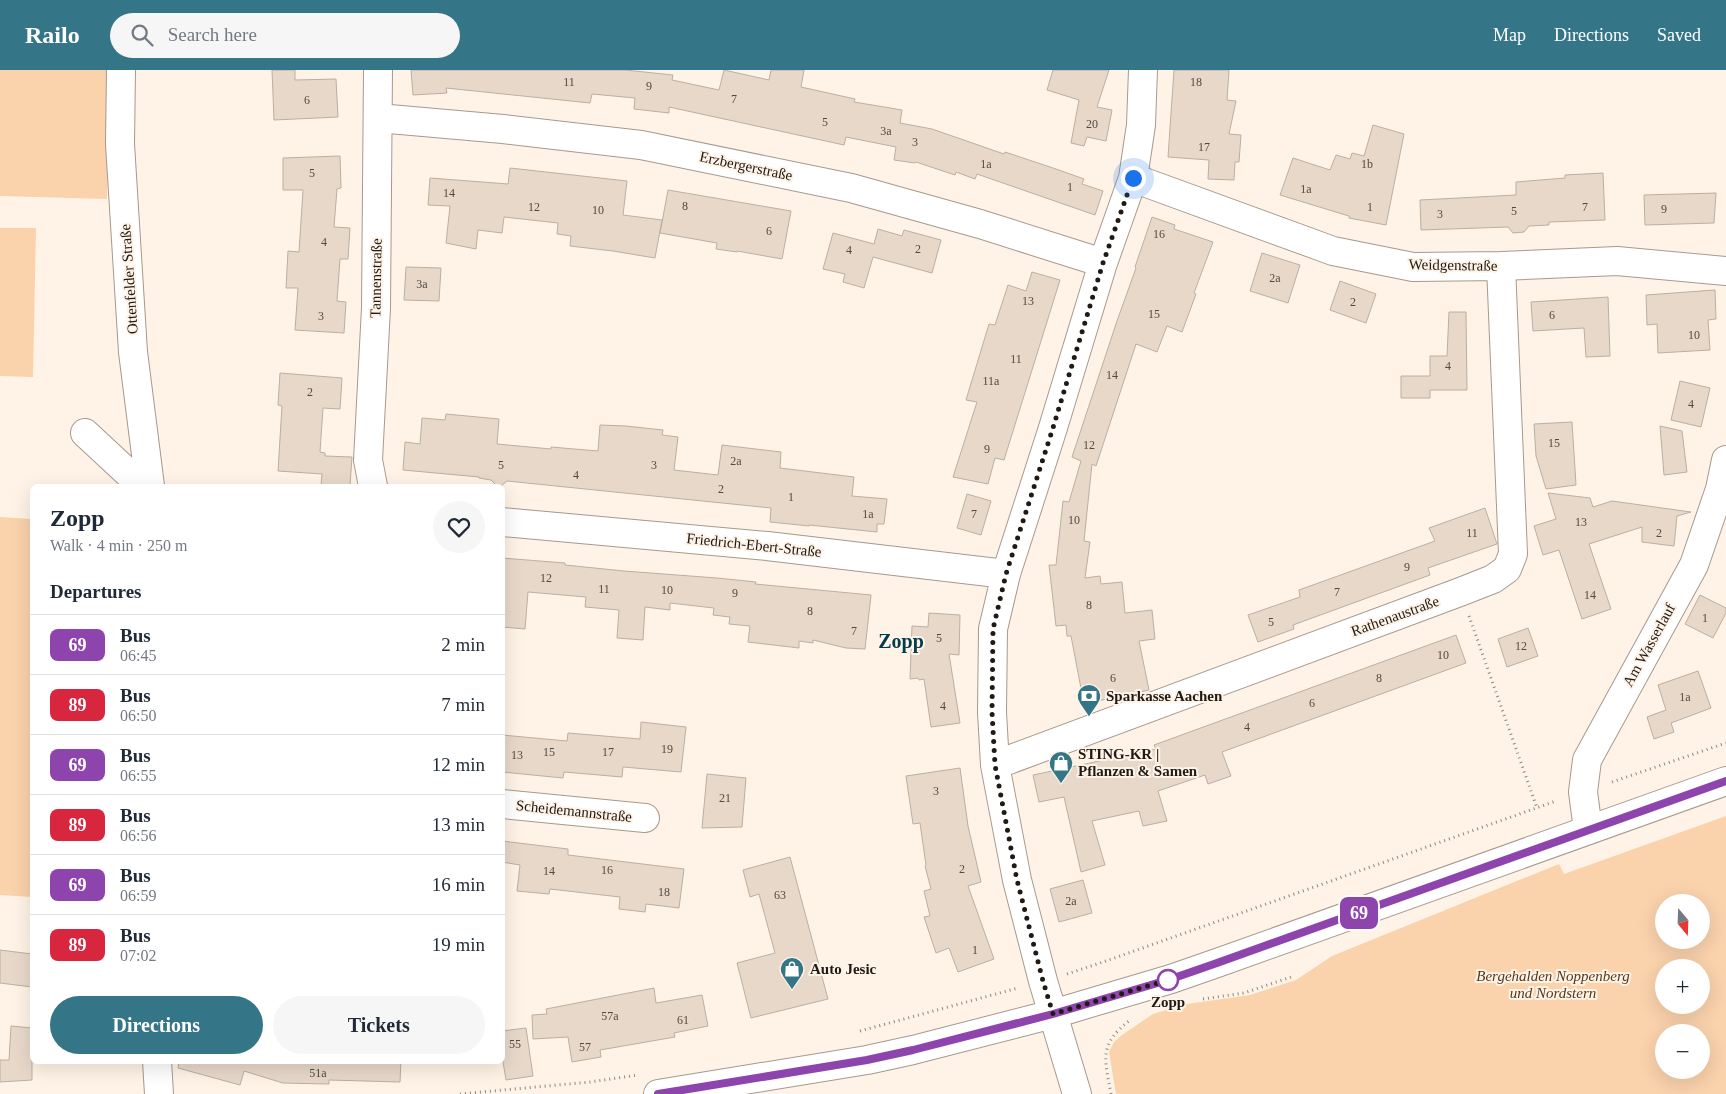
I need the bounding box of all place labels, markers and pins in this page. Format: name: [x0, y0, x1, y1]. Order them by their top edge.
bank icon: Sparkasse Aachen: [1076, 683, 1102, 717]
place label: Sparkasse Aachen: [1106, 688, 1223, 704]
place label: STING-KR | Pflanzen & Samen: [1078, 746, 1198, 779]
shop icon: STING-KR | Pflanzen & Samen: [1048, 750, 1074, 784]
shop icon: Auto Jesic: [779, 956, 805, 990]
place label: Auto Jesic: [810, 961, 877, 977]
marker: Zopp: [1157, 969, 1179, 991]
place label: Zopp: [1151, 994, 1185, 1010]

